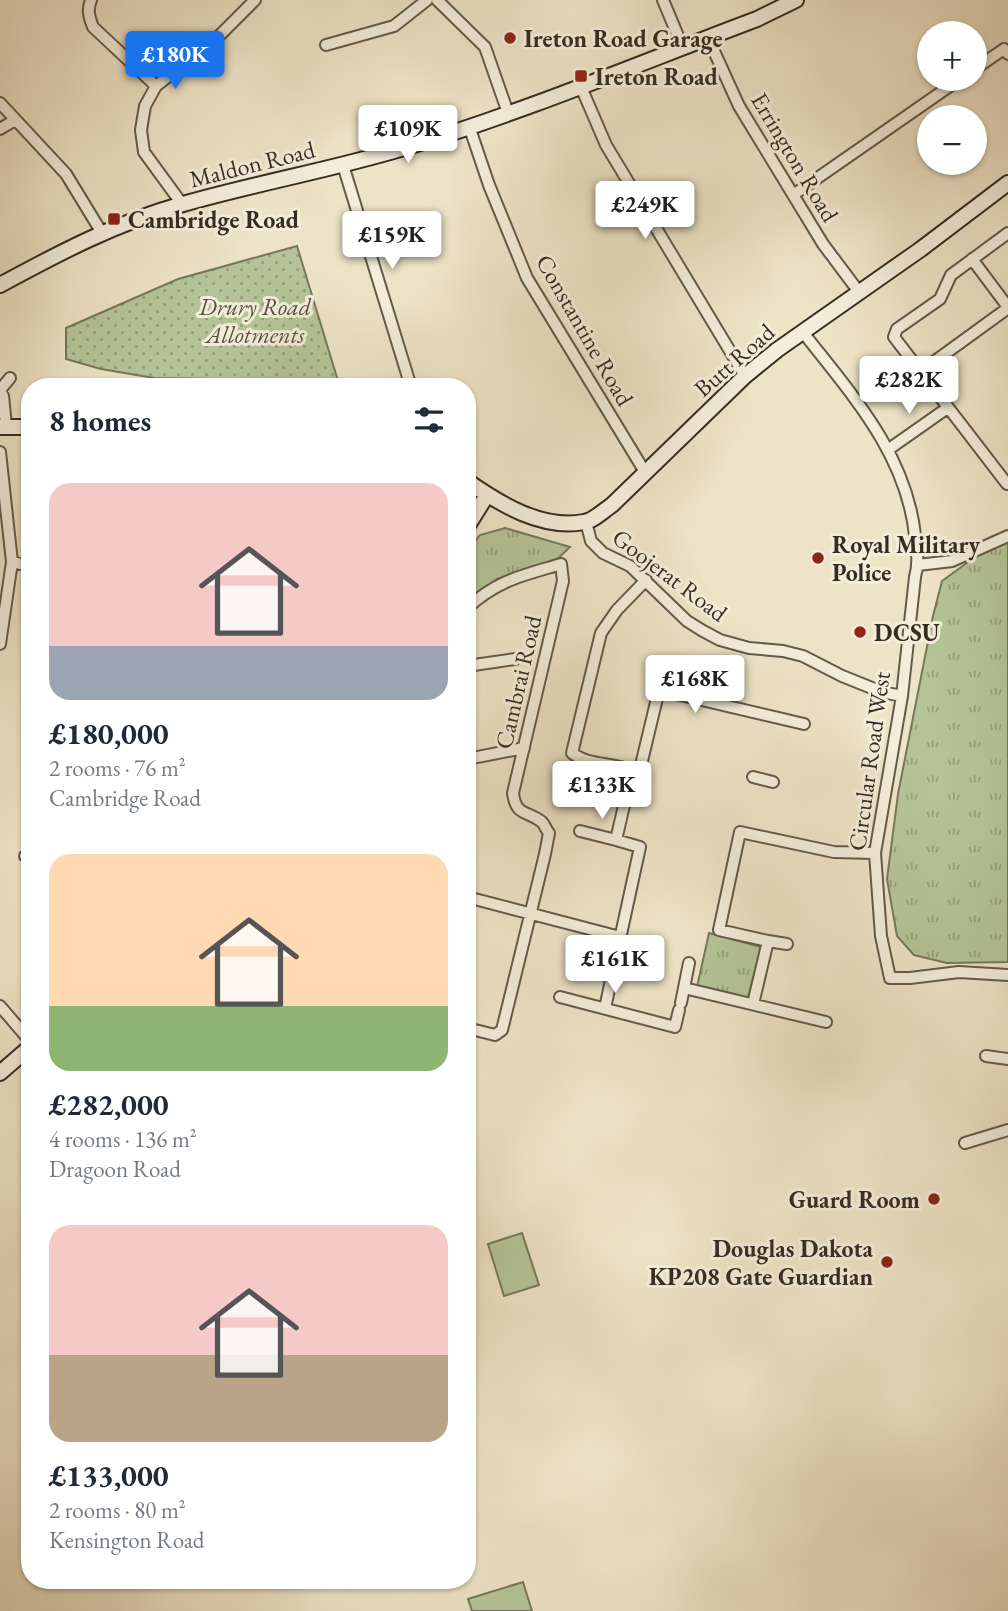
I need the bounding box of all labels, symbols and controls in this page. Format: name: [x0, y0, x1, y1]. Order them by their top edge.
map controls: [917, 21, 987, 175]
button: +: [917, 21, 987, 91]
place label: Ireton Road Garage: [524, 23, 722, 55]
marker: Ireton Road Garage: [502, 30, 518, 46]
pin: £180K: [126, 32, 224, 91]
text: £180K: [141, 39, 209, 69]
place label: Ireton Road: [595, 61, 718, 92]
marker: Ireton Road: [573, 68, 589, 84]
street label: Errington Road: [744, 87, 846, 228]
button: −: [917, 105, 987, 175]
pin: £109K: [359, 106, 457, 165]
text: £109K: [374, 113, 442, 143]
street label: Maldon Road: [186, 133, 319, 195]
pin: £249K: [596, 182, 694, 241]
text: £249K: [611, 189, 679, 219]
place label: Cambridge Road: [128, 204, 300, 236]
marker: Cambridge Road: [106, 211, 122, 227]
pin: £159K: [343, 212, 441, 271]
text: £159K: [358, 219, 426, 249]
street label: Constantine Road: [529, 249, 641, 412]
park label: Drury Road Allotments: [198, 291, 312, 350]
street label: Butt Road: [687, 316, 781, 403]
pin: £282K: [860, 356, 958, 416]
text: £282K: [875, 364, 943, 394]
text: 8 homes: [49, 401, 151, 440]
icon: filters: [410, 401, 448, 439]
street label: Goojerat Road: [606, 522, 734, 629]
icon: home: [186, 528, 312, 654]
place label: Royal Military Police: [832, 529, 980, 588]
marker: Royal Military Police: [810, 550, 826, 566]
street label: Cambrai Road: [488, 611, 549, 752]
place label: DCSU: [874, 617, 940, 648]
marker: DCSU: [852, 624, 868, 640]
pin: £168K: [646, 656, 744, 715]
text: £168K: [661, 663, 729, 693]
street label: Circular Road West: [841, 669, 897, 853]
text: £180,000: [49, 714, 169, 753]
text: 2 rooms · 76 m²: [49, 753, 186, 783]
pin: £133K: [553, 762, 651, 821]
text: £133K: [568, 769, 636, 799]
text: Cambridge Road: [49, 783, 201, 813]
icon: home: [186, 899, 312, 1025]
pin: £161K: [566, 936, 664, 995]
text: £161K: [581, 943, 649, 973]
text: £282,000: [49, 1085, 169, 1124]
text: 4 rooms · 136 m²: [49, 1124, 197, 1154]
text: Dragoon Road: [49, 1154, 181, 1184]
place label: Guard Room: [789, 1184, 920, 1215]
marker: Guard Room: [926, 1191, 942, 1207]
place label: Douglas Dakota KP208 Gate Guardian: [649, 1233, 873, 1292]
marker: Douglas Dakota KP208 Gate Guardian: [879, 1254, 895, 1270]
icon: home: [186, 1270, 312, 1396]
text: £133,000: [49, 1456, 169, 1495]
text: 2 rooms · 80 m²: [49, 1495, 186, 1525]
text: Kensington Road: [49, 1525, 204, 1555]

